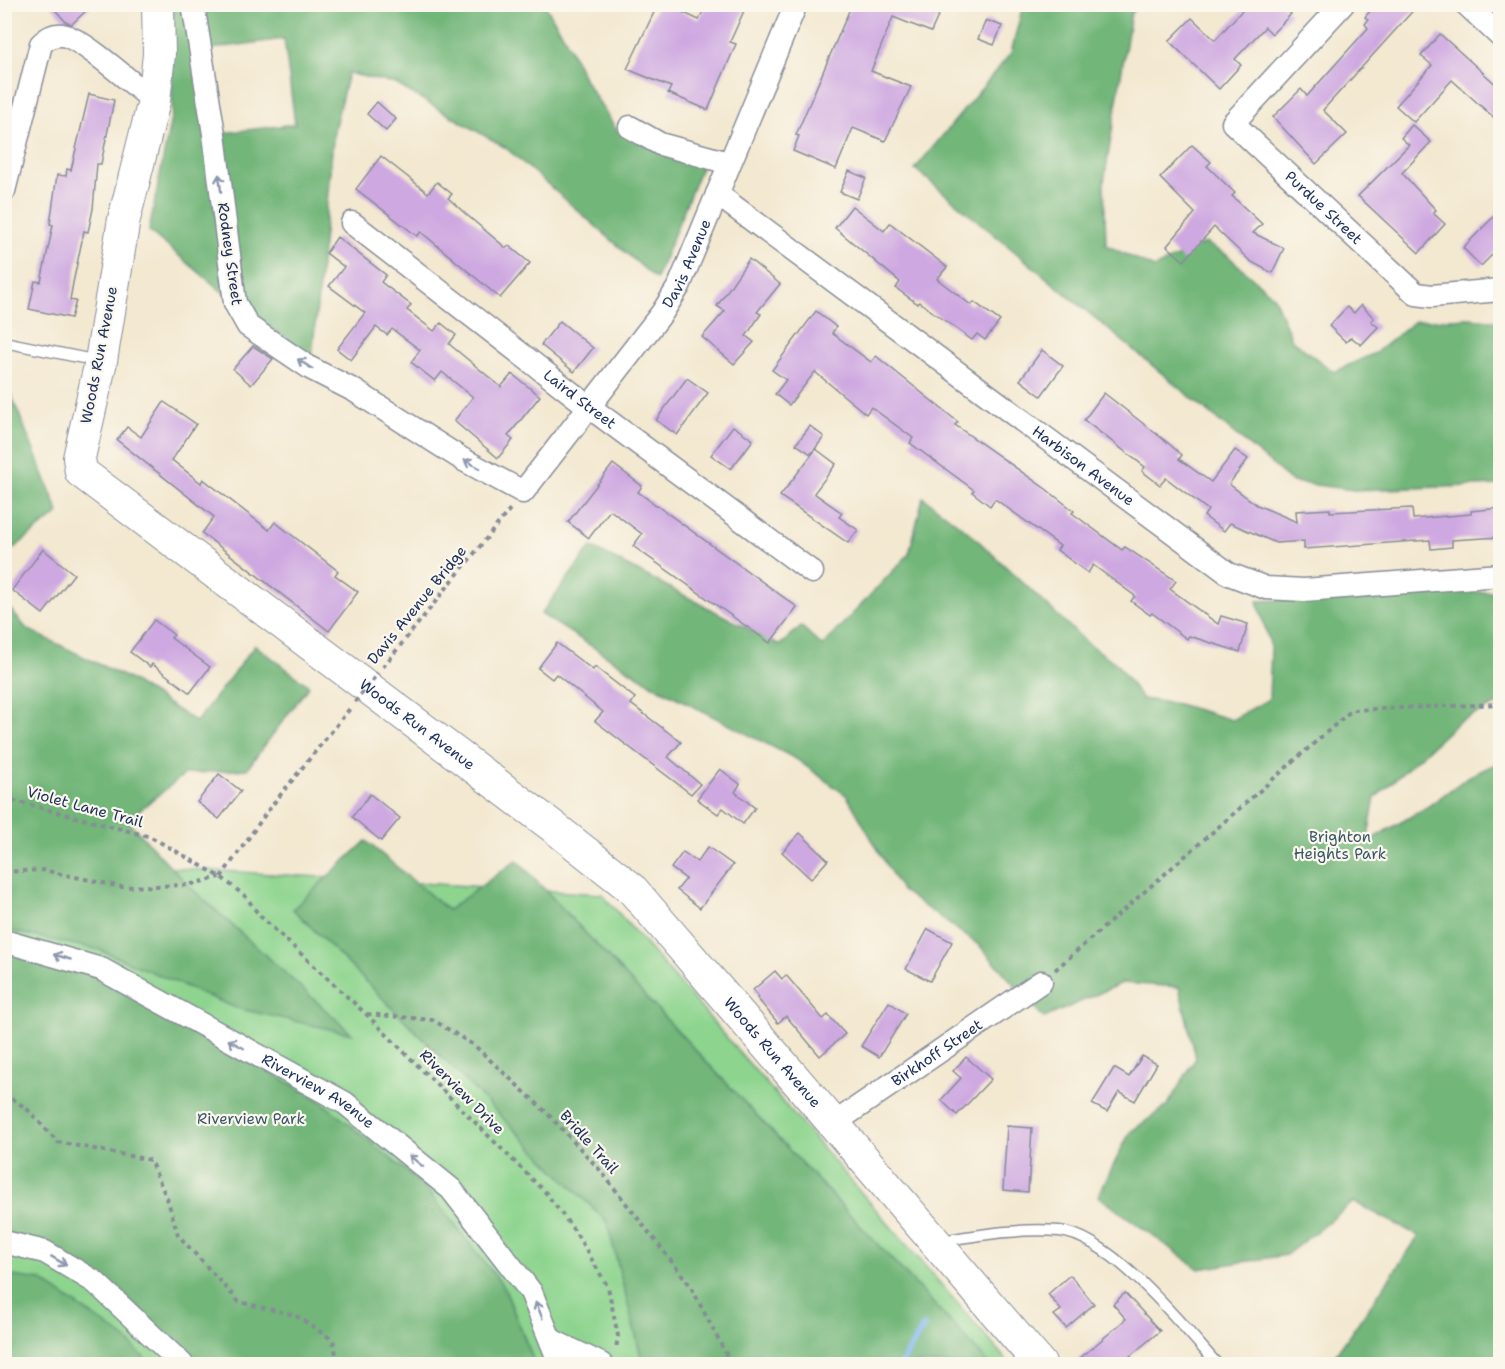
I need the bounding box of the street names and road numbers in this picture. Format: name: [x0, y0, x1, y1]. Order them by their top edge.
street label: Purdue Street: [1281, 166, 1367, 249]
street label: Rodney Street: [213, 201, 247, 307]
street label: Davis Avenue: [658, 216, 716, 312]
street label: Woods Run Avenue: [76, 284, 122, 426]
street label: Laird Street: [539, 365, 620, 433]
street label: Harbison Avenue: [1028, 421, 1138, 510]
street label: Davis Avenue Bridge: [363, 542, 471, 668]
street label: Woods Run Avenue: [355, 675, 479, 775]
street label: Violet Lane Trail: [25, 782, 146, 832]
street label: Woods Run Avenue: [719, 993, 826, 1112]
street label: Birkhoff Street: [888, 1015, 987, 1091]
street label: Riverview Drive: [415, 1045, 509, 1139]
street label: Riverview Avenue: [258, 1049, 379, 1133]
street label: Bridle Trail: [555, 1106, 623, 1178]

